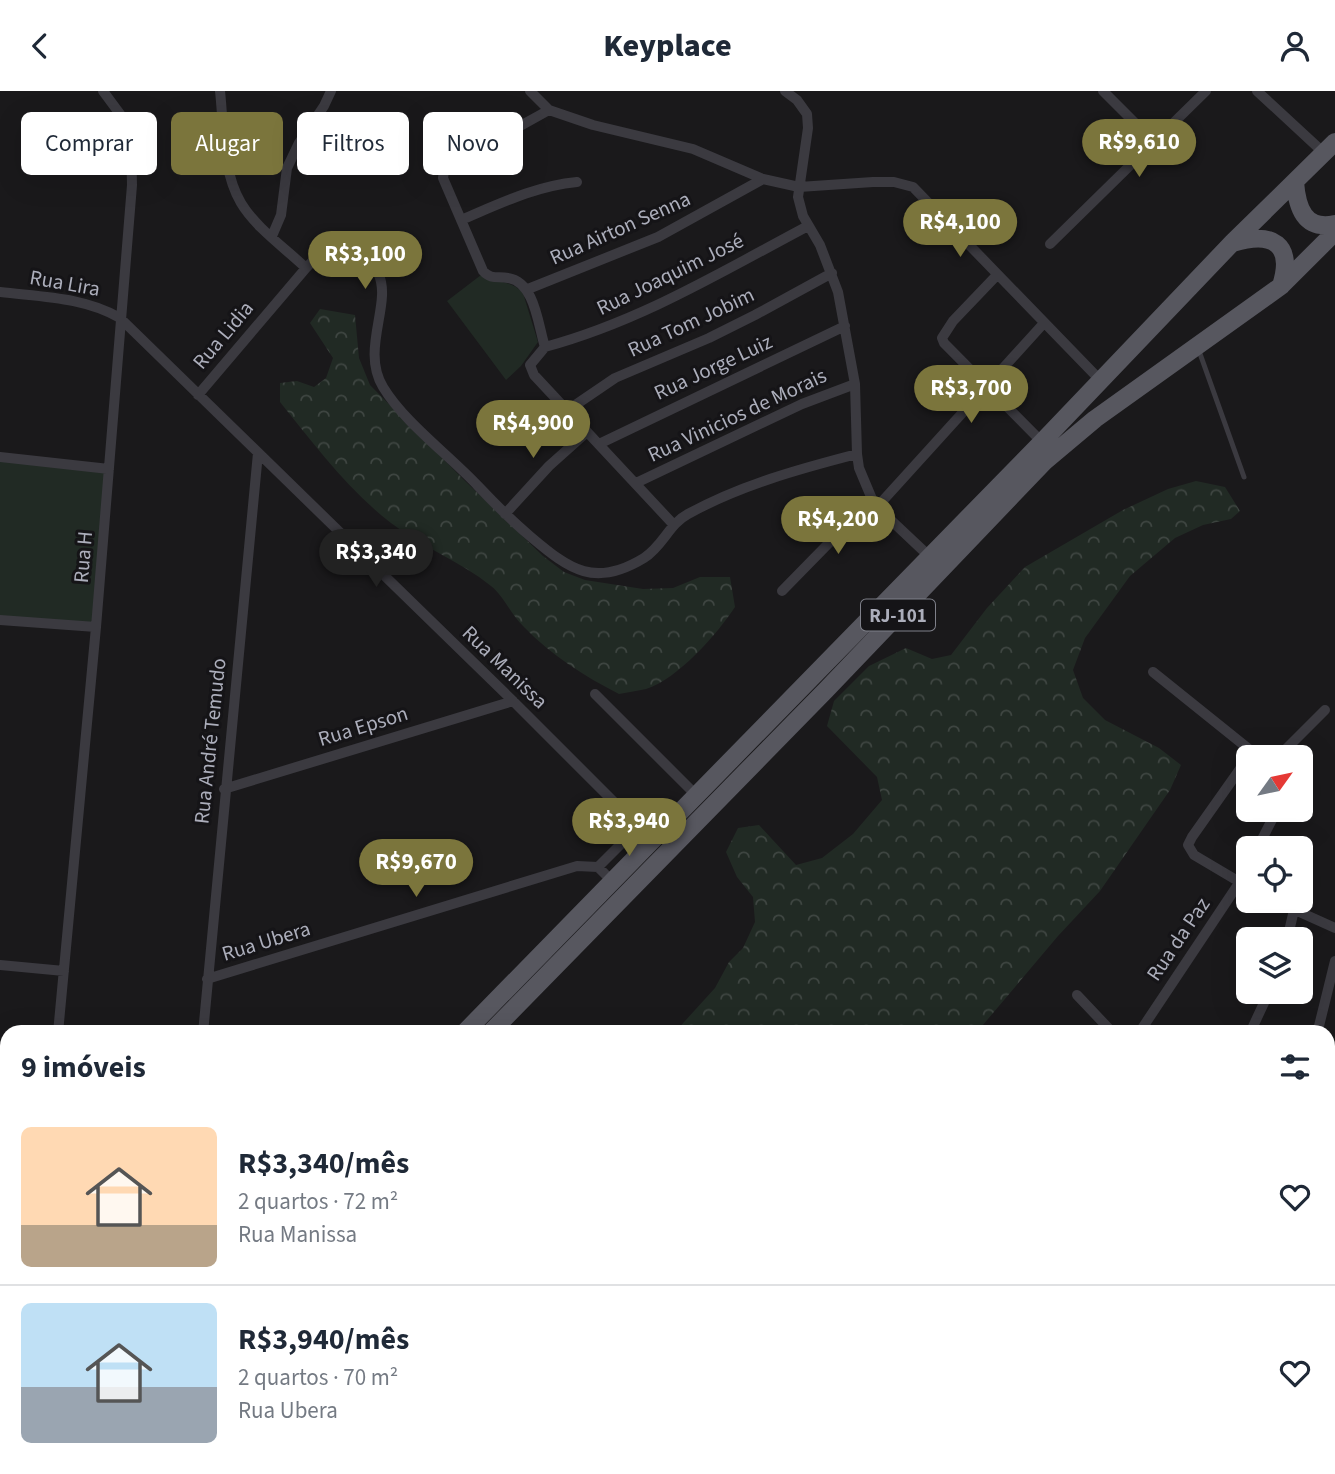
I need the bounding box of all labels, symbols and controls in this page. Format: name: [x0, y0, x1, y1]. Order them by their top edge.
text: Keyplace: [603, 23, 732, 69]
icon: back: [21, 27, 59, 65]
icon: person: [1276, 27, 1314, 65]
chip: Comprar: [21, 112, 157, 175]
chip: Alugar: [171, 112, 283, 175]
chip: Filtros: [297, 112, 409, 175]
chip: Novo: [423, 112, 523, 175]
pin: R$9,610: [1074, 119, 1204, 179]
text: R$9,610: [1098, 125, 1180, 158]
street label: Rua Airton Senna: [545, 184, 695, 272]
pin: R$4,100: [895, 199, 1025, 259]
text: R$4,100: [919, 205, 1001, 238]
street label: Rua Joaquim José: [591, 225, 749, 323]
pin: R$3,100: [300, 231, 430, 291]
text: R$3,100: [324, 237, 406, 270]
street label: Rua Lira: [27, 262, 103, 304]
street label: Rua Tom Jobim: [623, 280, 759, 364]
street label: Rua Lidia: [185, 294, 261, 376]
street label: Rua Jorge Luiz: [649, 327, 777, 407]
street label: Rua Vinicios de Morais: [643, 360, 831, 470]
pin: R$3,700: [906, 365, 1036, 425]
text: R$3,700: [930, 371, 1012, 404]
pin: R$4,900: [468, 401, 598, 460]
text: R$4,900: [492, 406, 574, 439]
pin: R$4,200: [773, 497, 903, 556]
text: R$4,200: [797, 502, 879, 535]
pin: R$3,340: [311, 529, 441, 589]
street label: Rua H: [66, 530, 100, 584]
text: R$3,340: [335, 535, 417, 568]
road number: RJ-101: [861, 600, 935, 631]
street label: Rua Manissa: [455, 618, 555, 716]
street label: Rua André Temudo: [186, 657, 234, 825]
street label: Rua Epson: [314, 698, 412, 754]
north arrow: [1236, 745, 1312, 823]
map controls: [1236, 745, 1313, 1004]
pin: R$3,940: [564, 799, 694, 858]
text: R$3,940: [588, 804, 670, 837]
button: locate: [1236, 836, 1313, 913]
pin: R$9,670: [351, 839, 481, 899]
text: R$9,670: [375, 845, 457, 878]
street label: Rua da Paz: [1139, 891, 1217, 987]
street label: Rua Ubera: [218, 913, 314, 969]
button: layers: [1236, 927, 1313, 1004]
text: 9 imóveis: [21, 1046, 146, 1089]
icon: filters: [1276, 1048, 1314, 1086]
text: R$3,340/mês: [238, 1142, 409, 1185]
icon: home: [77, 1155, 161, 1239]
icon: heart: [1276, 1178, 1314, 1216]
text: 2 quartos · 72 m²: [238, 1185, 398, 1218]
text: Rua Manissa: [238, 1218, 357, 1251]
text: R$3,940/mês: [238, 1318, 409, 1361]
icon: home: [77, 1331, 161, 1415]
icon: heart: [1276, 1354, 1314, 1392]
text: 2 quartos · 70 m²: [238, 1361, 398, 1394]
text: Rua Ubera: [238, 1394, 338, 1427]

